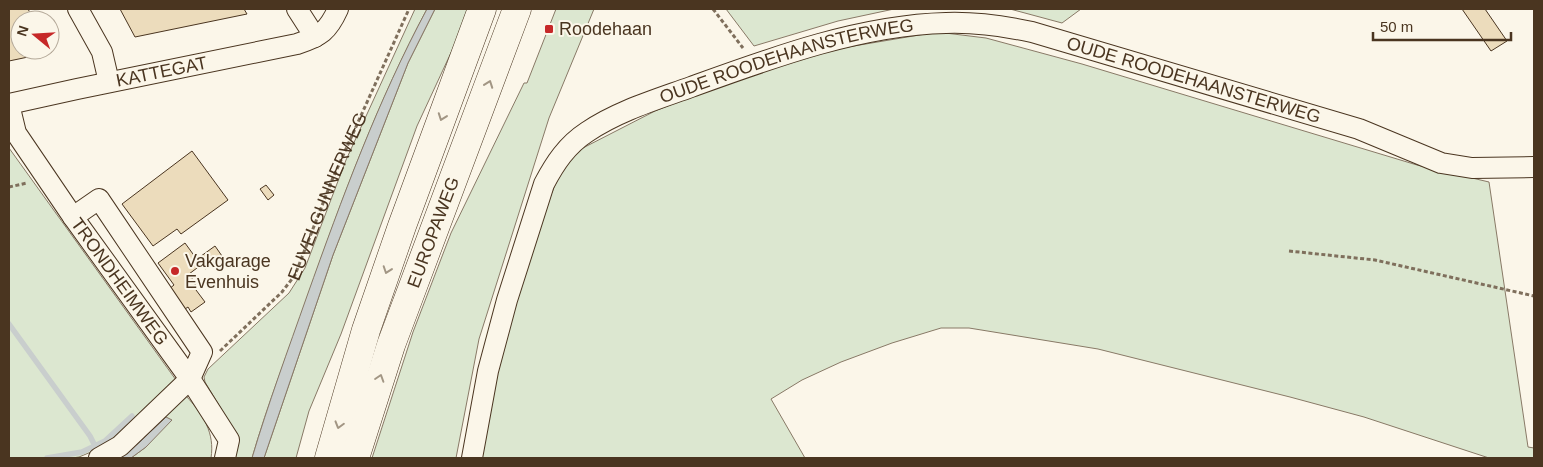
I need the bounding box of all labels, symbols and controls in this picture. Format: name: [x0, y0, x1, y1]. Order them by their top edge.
north arrow: [10, 10, 60, 60]
scale bar: [1373, 10, 1510, 42]
street label: OUDE ROODEHAANSTERWEG: [657, 15, 915, 107]
text: 50 m: [1380, 18, 1413, 35]
place label: Roodehaan: [559, 19, 652, 39]
marker: Roodehaan: [543, 23, 555, 35]
text: N: [13, 24, 32, 38]
street label: OUDE ROODEHAANSTERWEG: [1064, 33, 1323, 127]
street label: KATTEGAT: [114, 53, 209, 91]
one-way arrow: [483, 80, 493, 89]
street label: EUVELGUNNERWEG: [284, 109, 371, 283]
one-way arrow: [438, 112, 448, 121]
street label: EUROPAWEG: [403, 174, 463, 291]
street label: TRONDHEIMWEG: [67, 214, 172, 349]
place label: Vakgarage Evenhuis: [185, 251, 271, 292]
marker: Vakgarage Evenhuis: [169, 265, 181, 277]
one-way arrow: [382, 265, 392, 274]
one-way arrow: [374, 375, 384, 383]
one-way arrow: [334, 421, 344, 429]

